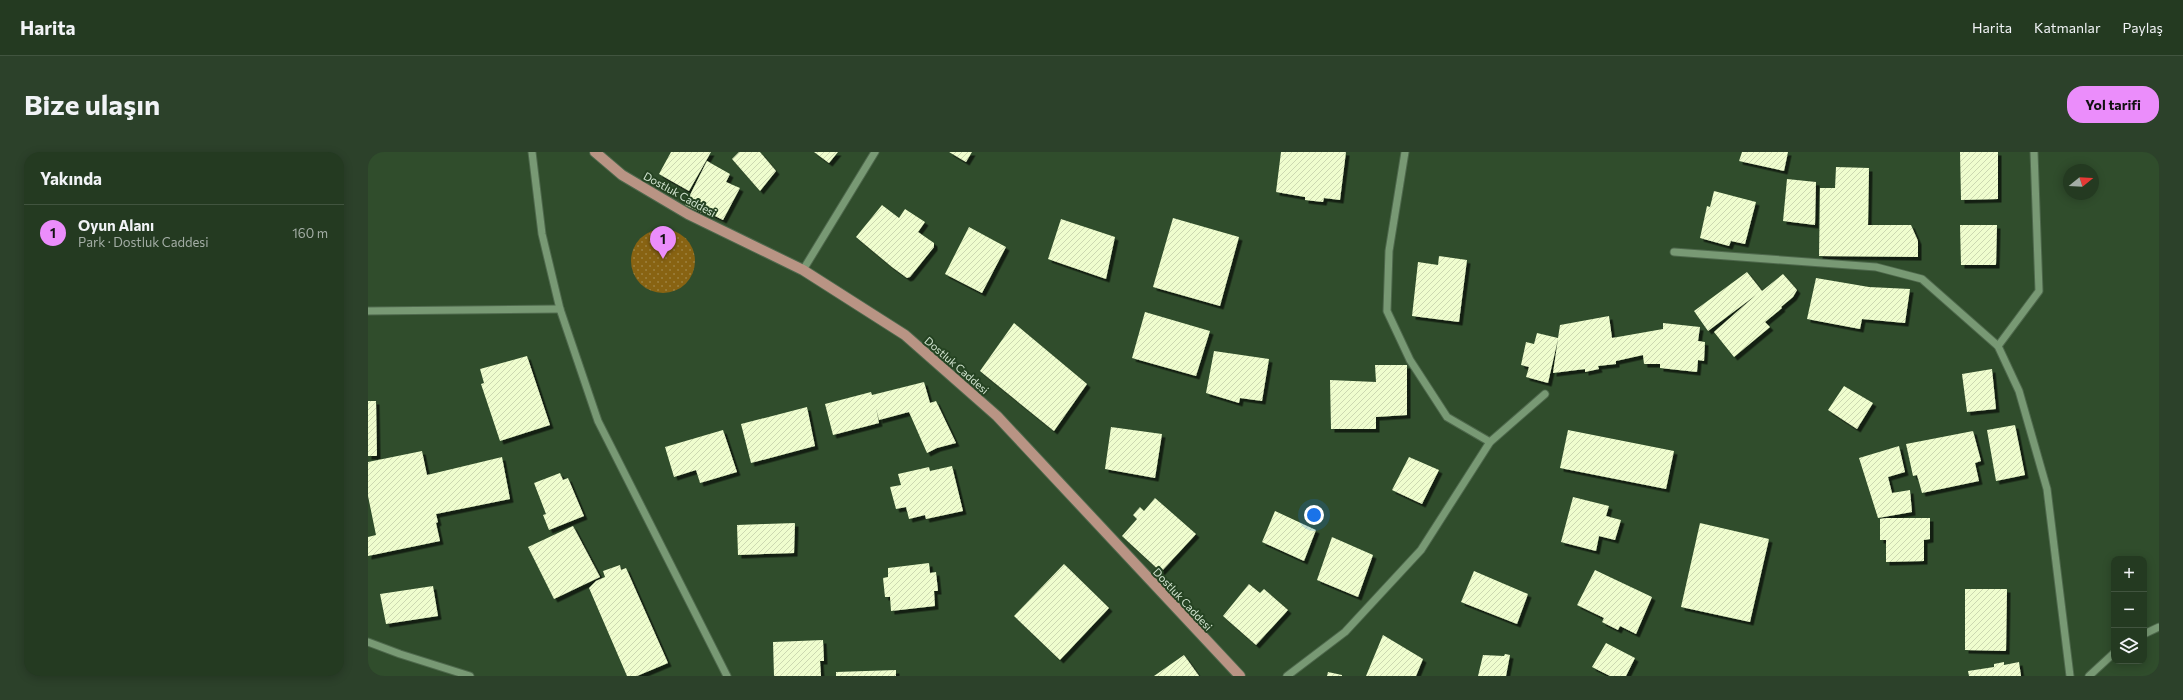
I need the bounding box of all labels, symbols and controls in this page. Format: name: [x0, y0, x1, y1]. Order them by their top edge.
text: Harita: [20, 16, 75, 39]
text: Harita: [1972, 19, 2012, 36]
text: Katmanlar: [2034, 19, 2101, 36]
text: Paylaş: [2123, 19, 2163, 36]
button: Yol tarifi: [2067, 86, 2159, 123]
text: Bize ulaşın: [24, 87, 160, 121]
north arrow: [2063, 164, 2099, 200]
text: Yakında: [40, 168, 102, 189]
street label: Dostluk Caddesi: [642, 169, 719, 219]
text: Oyun Alanı: [78, 216, 154, 234]
text: 1: [50, 225, 56, 241]
text: 160 m: [292, 225, 328, 241]
pin: 1: [650, 226, 676, 259]
text: Park · Dostluk Caddesi: [78, 234, 209, 250]
street label: Dostluk Caddesi: [922, 334, 992, 396]
your location: [1304, 505, 1324, 525]
map controls: [2111, 556, 2147, 664]
button: +: [2111, 556, 2147, 592]
street label: Dostluk Caddesi: [1151, 565, 1215, 633]
button: −: [2111, 592, 2147, 628]
button: layers: [2111, 628, 2147, 664]

